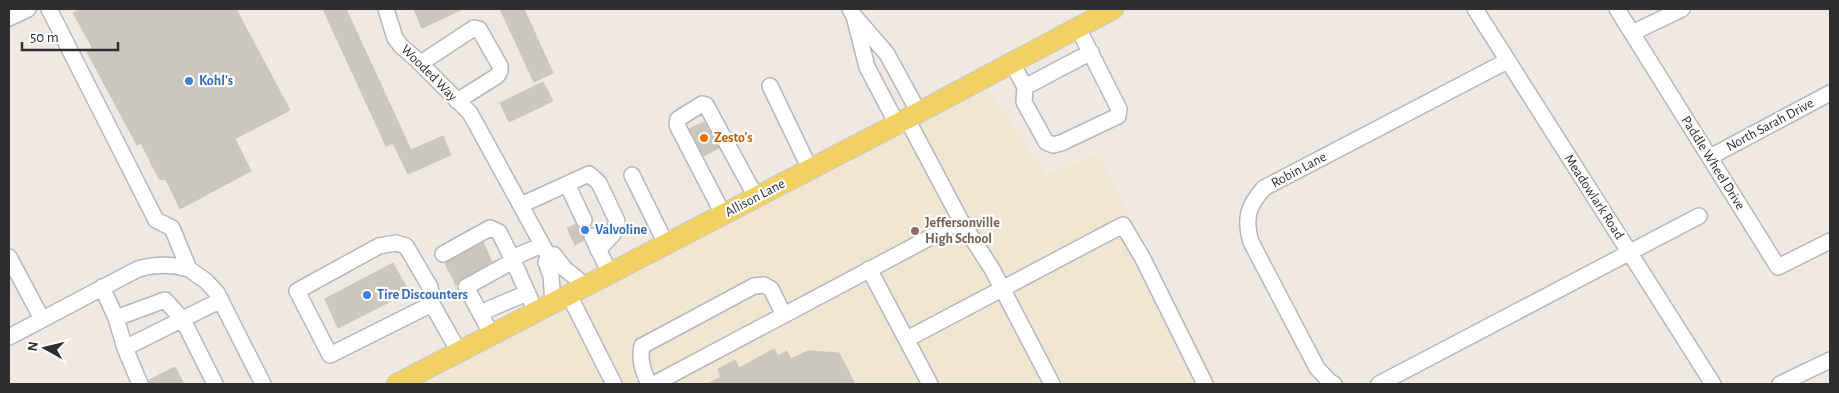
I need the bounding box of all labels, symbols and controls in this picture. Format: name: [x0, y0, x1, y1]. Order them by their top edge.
scale bar: [22, 20, 119, 52]
text: 50 m: [30, 30, 59, 45]
street label: Wooded Way: [398, 42, 460, 104]
place label: Kohl's: [199, 74, 233, 88]
marker: Kohl's: [183, 75, 195, 87]
street label: North Sarah Drive: [1724, 96, 1816, 154]
street label: Paddle Wheel Drive: [1679, 114, 1747, 212]
place label: Zesto's: [714, 131, 753, 145]
marker: Zesto's: [698, 132, 710, 144]
street label: Robin Lane: [1269, 150, 1329, 190]
street label: Meadowlark Road: [1561, 152, 1627, 242]
street label: Allison Lane: [723, 176, 787, 220]
place label: Jeffersonville High School: [925, 216, 1000, 246]
place label: Valvoline: [595, 223, 648, 237]
marker: Valvoline: [579, 224, 591, 236]
marker: Jeffersonville High School: [909, 225, 921, 237]
place label: Tire Discounters: [377, 288, 468, 302]
marker: Tire Discounters: [361, 289, 373, 301]
north arrow: [20, 323, 70, 373]
text: N: [26, 341, 41, 352]

